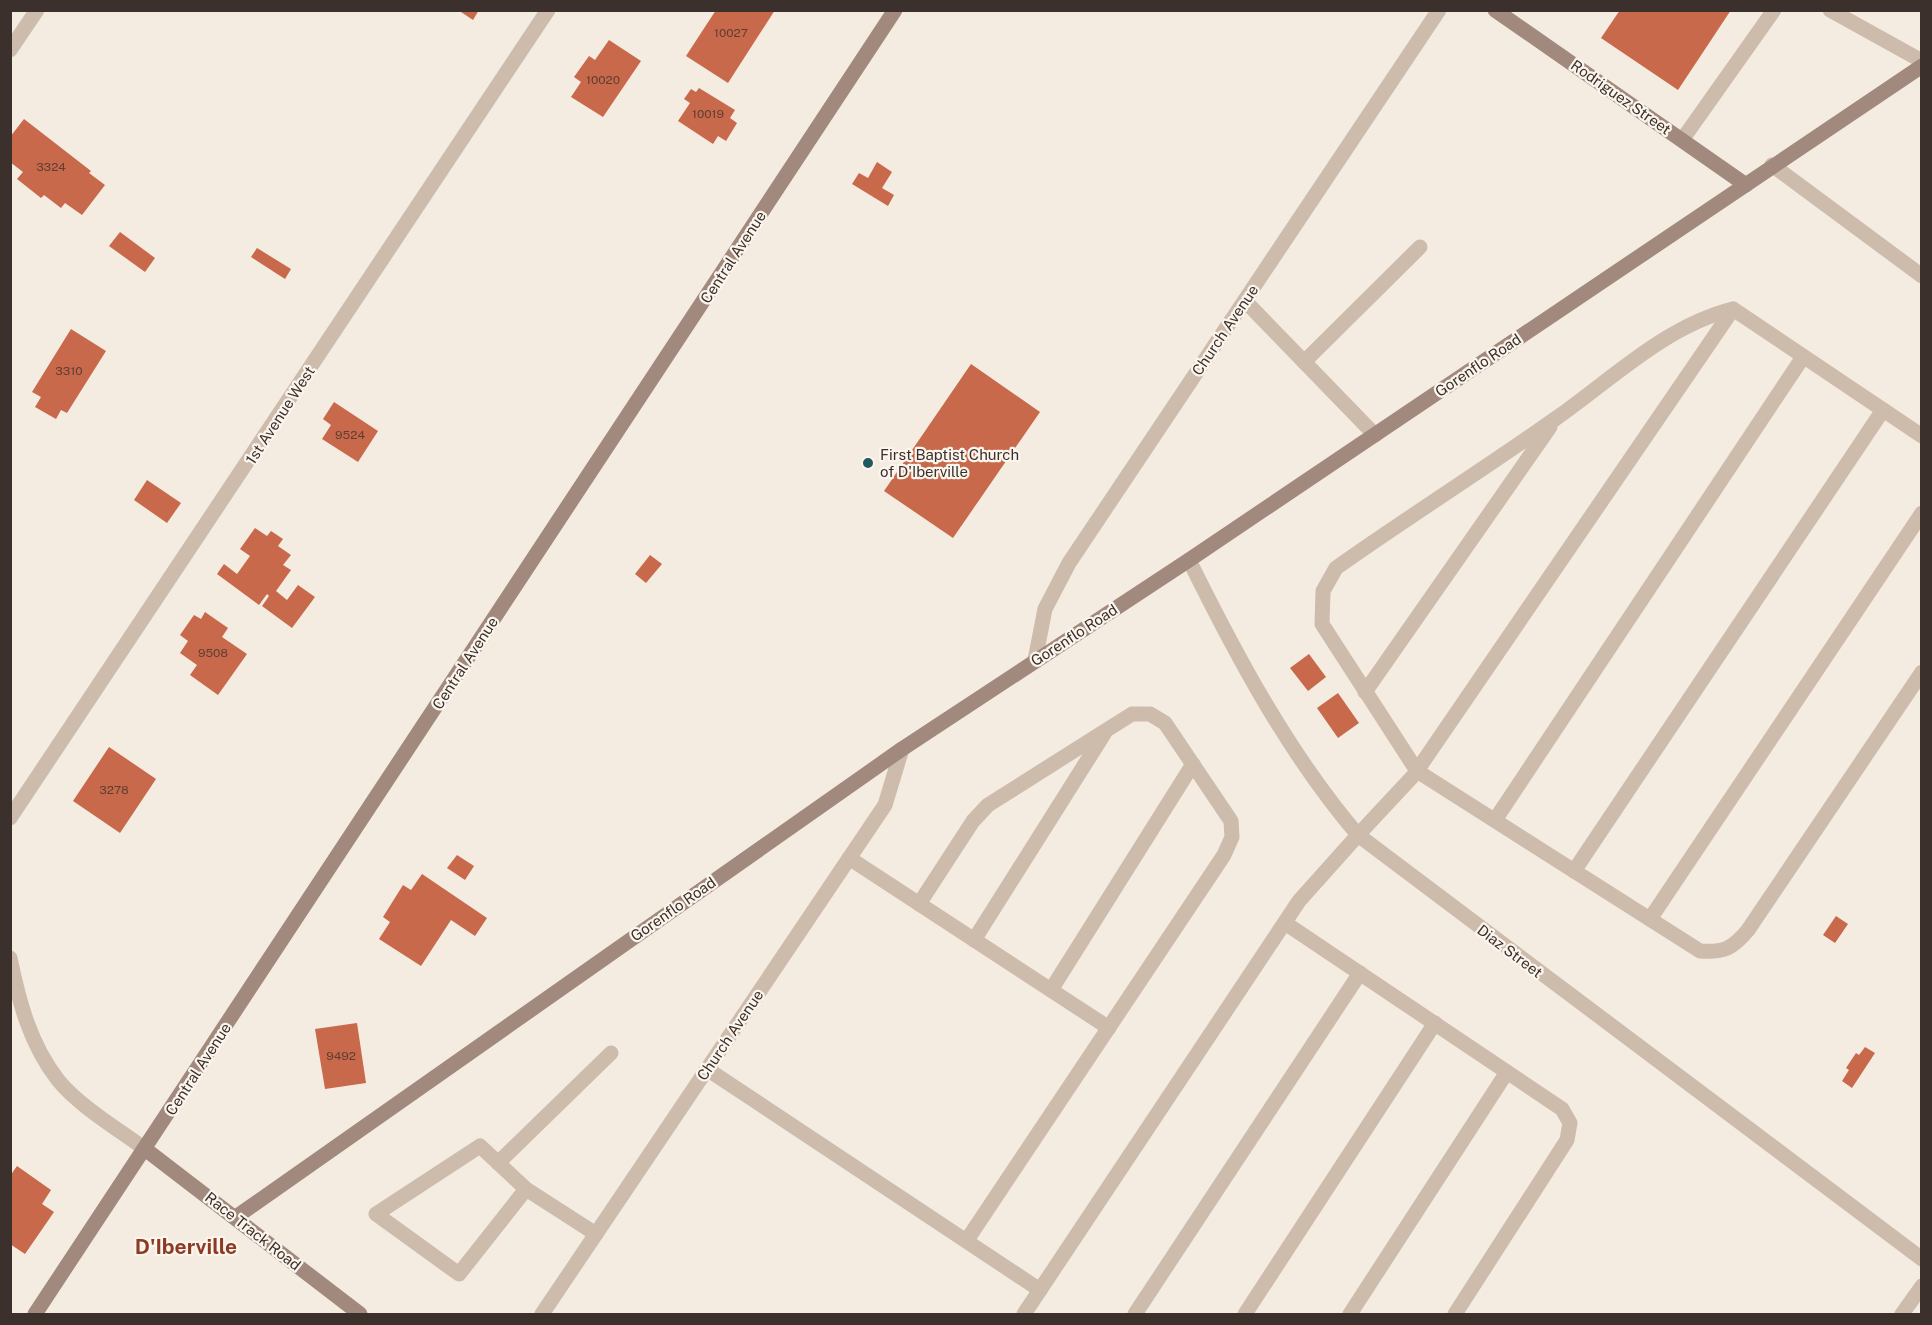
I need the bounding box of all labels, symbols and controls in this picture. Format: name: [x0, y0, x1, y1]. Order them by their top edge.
house number: 10027: [714, 26, 748, 40]
street label: Rodriguez Street: [1568, 56, 1674, 138]
house number: 10020: [586, 73, 620, 87]
house number: 10019: [692, 107, 724, 121]
house number: 3324: [36, 160, 66, 174]
street label: Central Avenue: [697, 208, 769, 306]
street label: Church Avenue: [1188, 282, 1262, 378]
street label: Gorenflo Road: [1432, 330, 1524, 400]
street label: 1st Avenue West: [242, 363, 318, 467]
house number: 3310: [55, 364, 83, 378]
house number: 9524: [335, 428, 365, 442]
place label: First Baptist Church of D'Iberville: [880, 446, 1019, 480]
marker: First Baptist Church of D'Iberville: [861, 456, 875, 470]
street label: Gorenflo Road: [1028, 601, 1120, 669]
street label: Central Avenue: [429, 614, 501, 712]
house number: 9508: [198, 646, 228, 660]
house number: 3278: [99, 783, 129, 797]
street label: Gorenflo Road: [627, 873, 719, 945]
street label: Diaz Street: [1474, 921, 1546, 981]
street label: Church Avenue: [693, 987, 767, 1083]
street label: Central Avenue: [162, 1020, 234, 1118]
house number: 9492: [326, 1049, 356, 1063]
street label: Race Track Road: [202, 1188, 304, 1274]
district label: D'Iberville: [135, 1234, 237, 1259]

